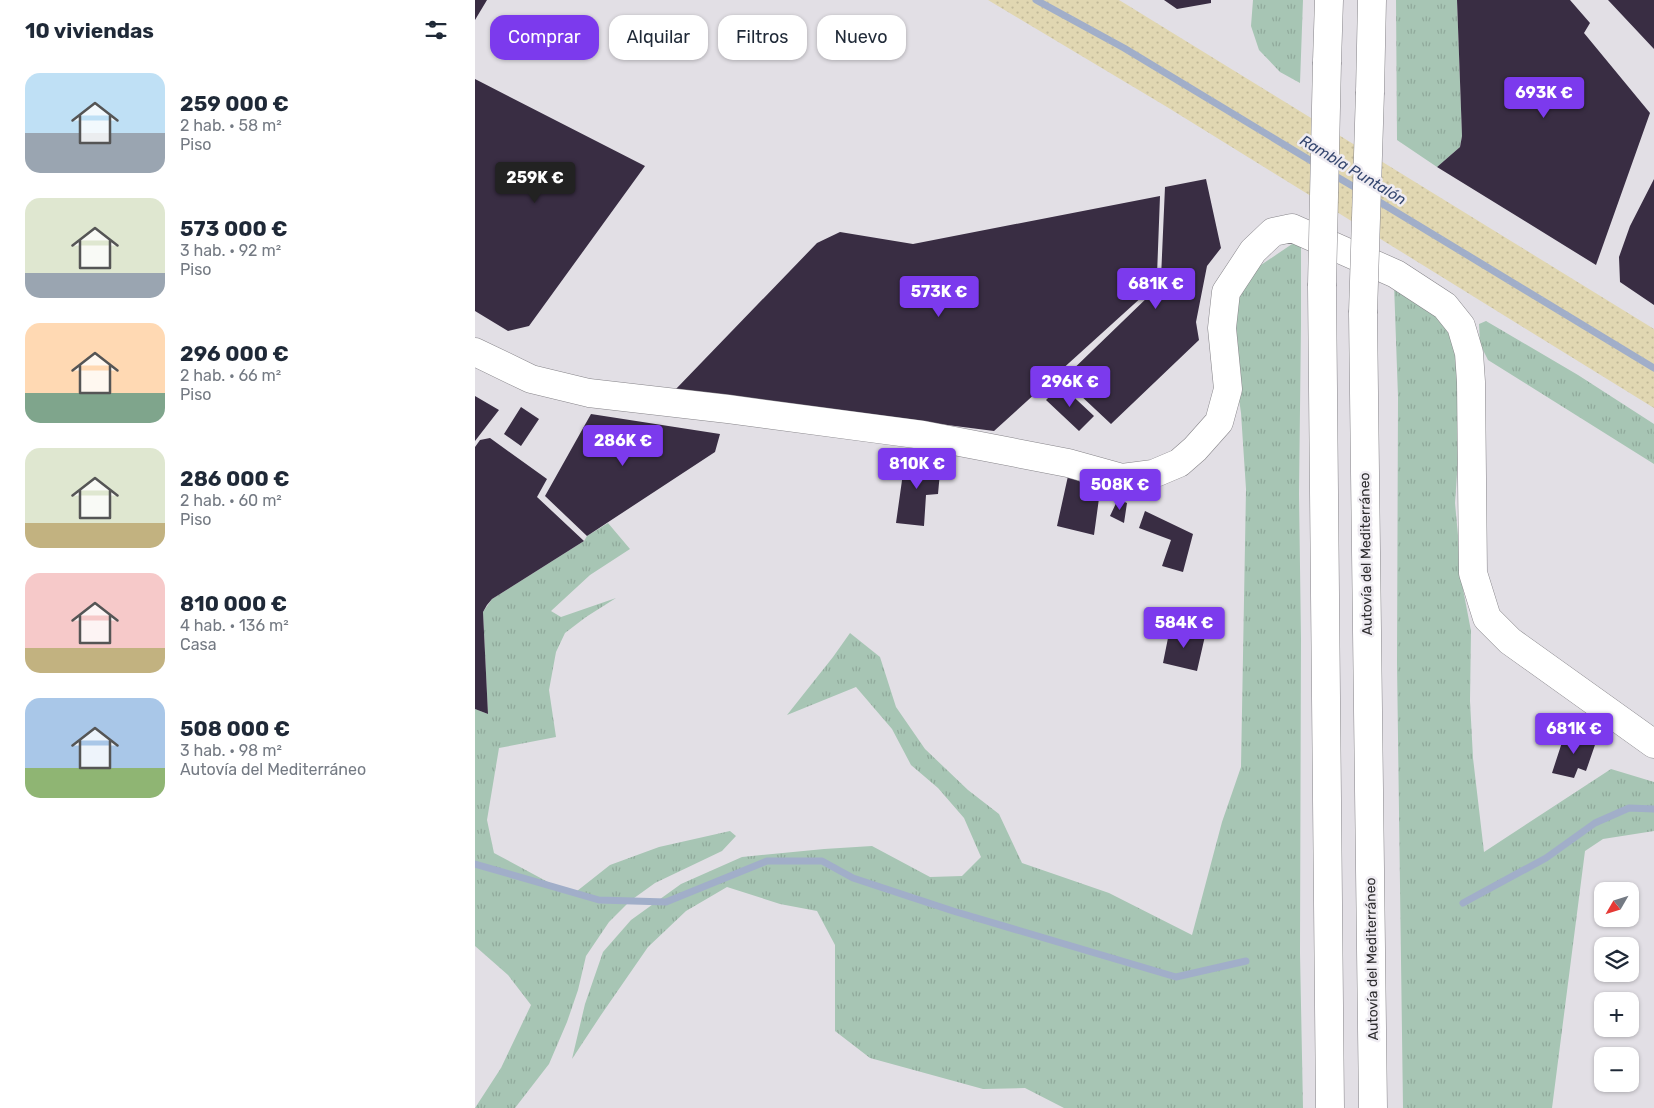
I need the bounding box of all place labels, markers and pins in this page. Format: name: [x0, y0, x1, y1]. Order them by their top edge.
pin: 693K €: [1503, 76, 1585, 119]
pin: 259K €: [494, 162, 576, 204]
pin: 681K €: [1115, 268, 1197, 310]
pin: 573K €: [898, 276, 980, 318]
pin: 296K €: [1029, 366, 1111, 408]
pin: 286K €: [582, 424, 664, 467]
pin: 810K €: [876, 448, 958, 490]
pin: 508K €: [1079, 468, 1161, 511]
pin: 584K €: [1143, 606, 1225, 649]
pin: 681K €: [1533, 712, 1615, 755]

